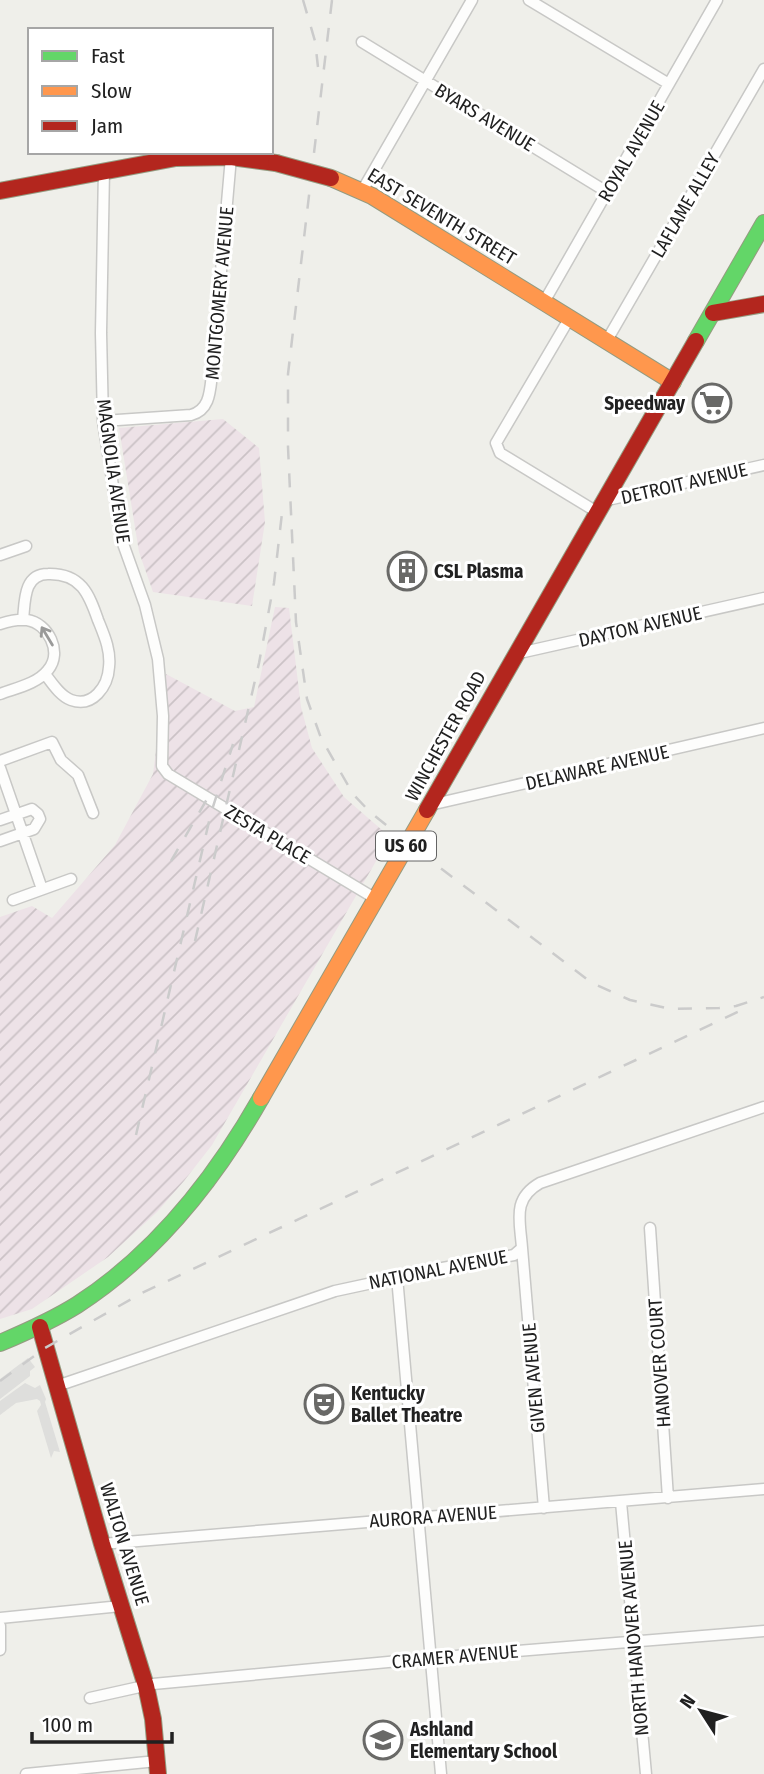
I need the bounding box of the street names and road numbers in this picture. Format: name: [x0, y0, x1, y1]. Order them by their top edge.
street label: BYARS AVENUE: [431, 79, 539, 156]
street label: ROYAL AVENUE: [593, 97, 670, 206]
street label: LAFLAME ALLEY: [646, 148, 725, 262]
street label: EAST SEVENTH STREET: [363, 163, 520, 270]
street label: MONTGOMERY AVENUE: [200, 205, 239, 381]
street label: MAGNOLIA AVENUE: [92, 397, 135, 545]
street label: DETROIT AVENUE: [619, 458, 750, 509]
street label: DAYTON AVENUE: [576, 601, 704, 652]
street label: WINCHESTER ROAD: [400, 667, 491, 805]
street label: DELAWARE AVENUE: [523, 740, 671, 795]
street label: ZESTA PLACE: [221, 800, 315, 869]
road number: US 60: [376, 832, 436, 860]
street label: NATIONAL AVENUE: [367, 1245, 509, 1294]
street label: HANOVER COURT: [643, 1297, 675, 1428]
street label: GIVEN AVENUE: [517, 1322, 550, 1434]
street label: WALTON AVENUE: [95, 1480, 154, 1608]
street label: AURORA AVENUE: [368, 1501, 498, 1532]
street label: NORTH HANOVER AVENUE: [613, 1539, 654, 1737]
street label: CRAMER AVENUE: [391, 1639, 519, 1673]

